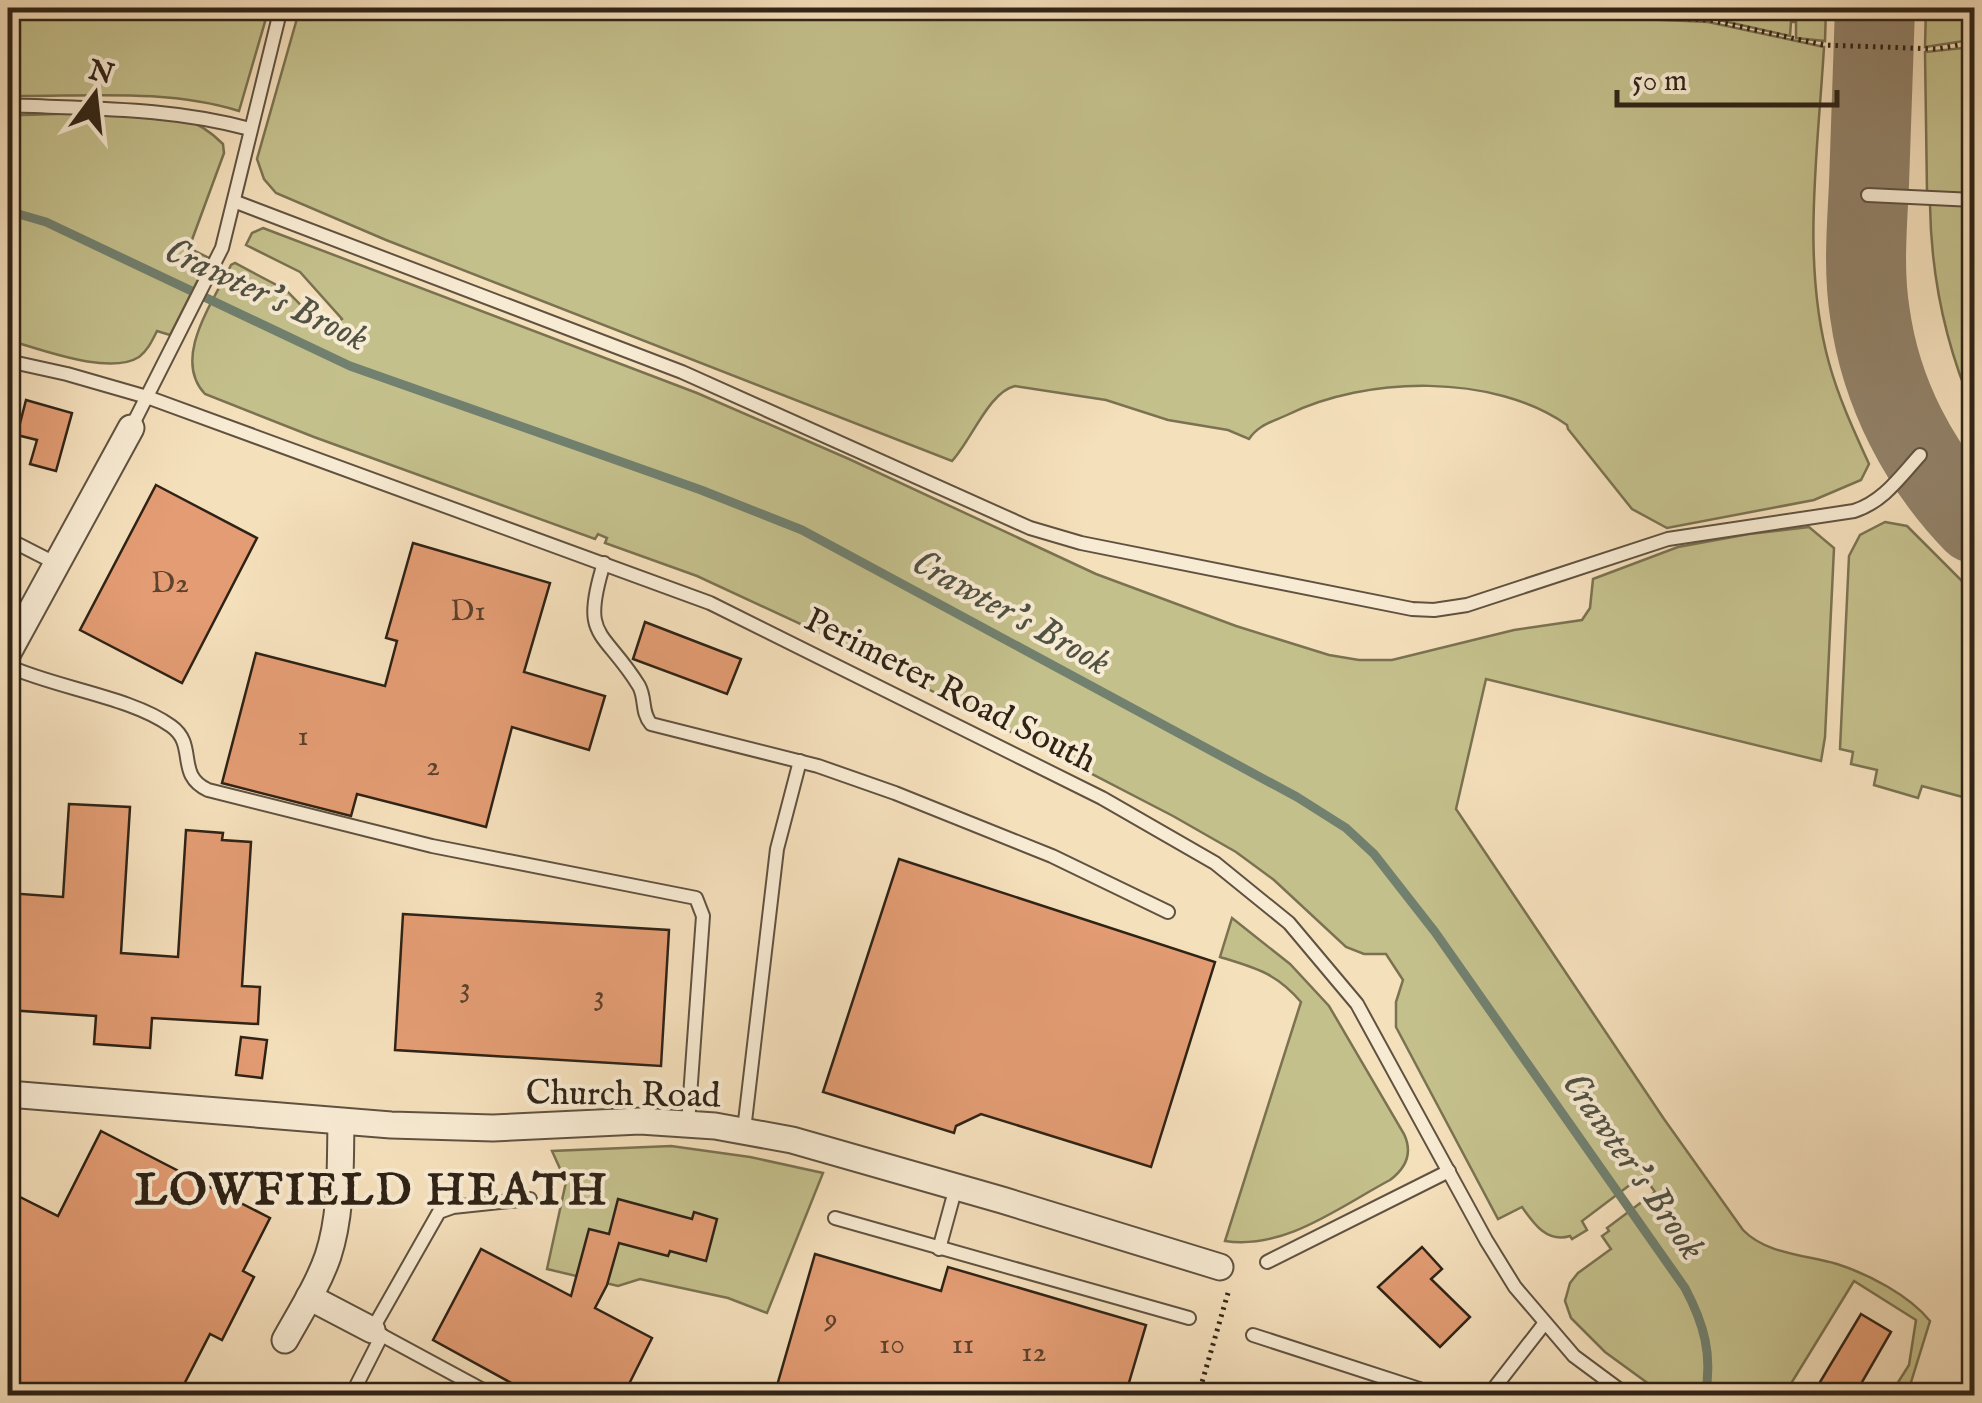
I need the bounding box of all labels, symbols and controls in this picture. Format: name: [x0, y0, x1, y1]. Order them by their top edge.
north arrow: [45, 45, 145, 145]
scale bar: [1617, 45, 1837, 107]
text: N: [84, 53, 117, 93]
text: 50 m: [1632, 63, 1687, 101]
water label: Crawter's Brook: [156, 228, 375, 364]
water label: Crawter's Brook: [903, 539, 1118, 688]
house number: D2: [151, 565, 189, 603]
house number: D1: [450, 593, 486, 631]
street label: Perimeter Road South: [796, 598, 1104, 784]
house number: 1: [297, 718, 309, 756]
house number: 2: [426, 748, 440, 786]
house number: 3: [459, 969, 471, 1007]
house number: 3: [593, 977, 605, 1015]
water label: Crawter's Brook: [1550, 1063, 1715, 1270]
street label: Church Road: [525, 1071, 721, 1120]
district label: LOWFIELD HEATH: [135, 1163, 609, 1220]
house number: 9: [823, 1301, 838, 1339]
house number: 10: [879, 1326, 905, 1364]
house number: 11: [952, 1326, 974, 1364]
house number: 12: [1021, 1334, 1047, 1372]

